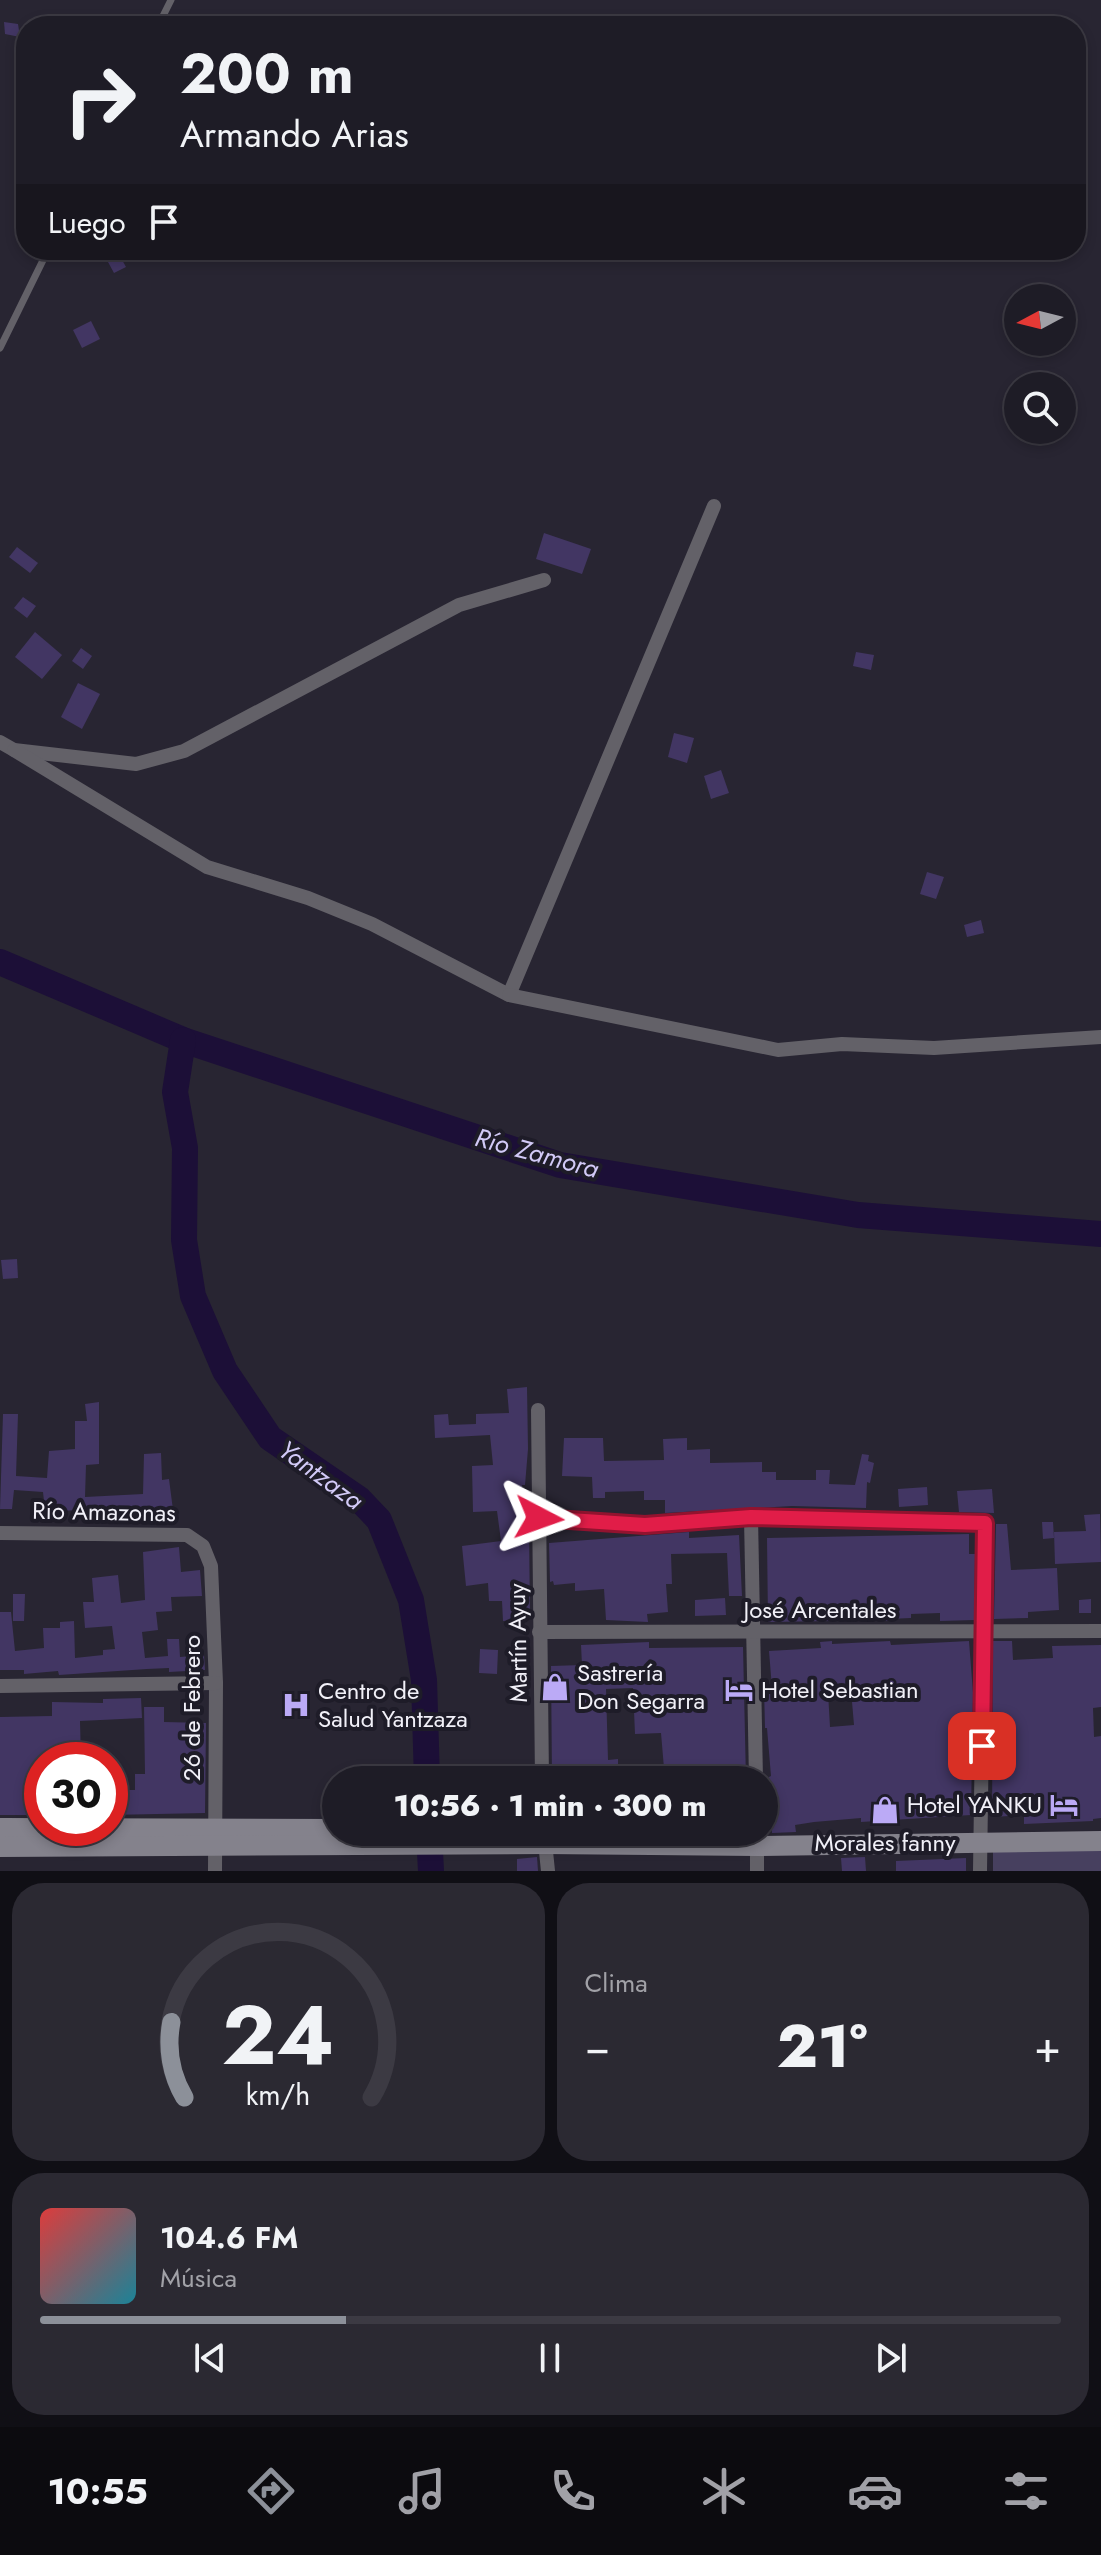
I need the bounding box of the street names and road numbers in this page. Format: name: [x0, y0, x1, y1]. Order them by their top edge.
street label: Río Amazonas: [32, 1493, 176, 1530]
street label: Martín Ayuy: [499, 1583, 536, 1703]
street label: José Arcentales: [740, 1592, 897, 1627]
street label: 26 de Febrero: [174, 1635, 209, 1781]

